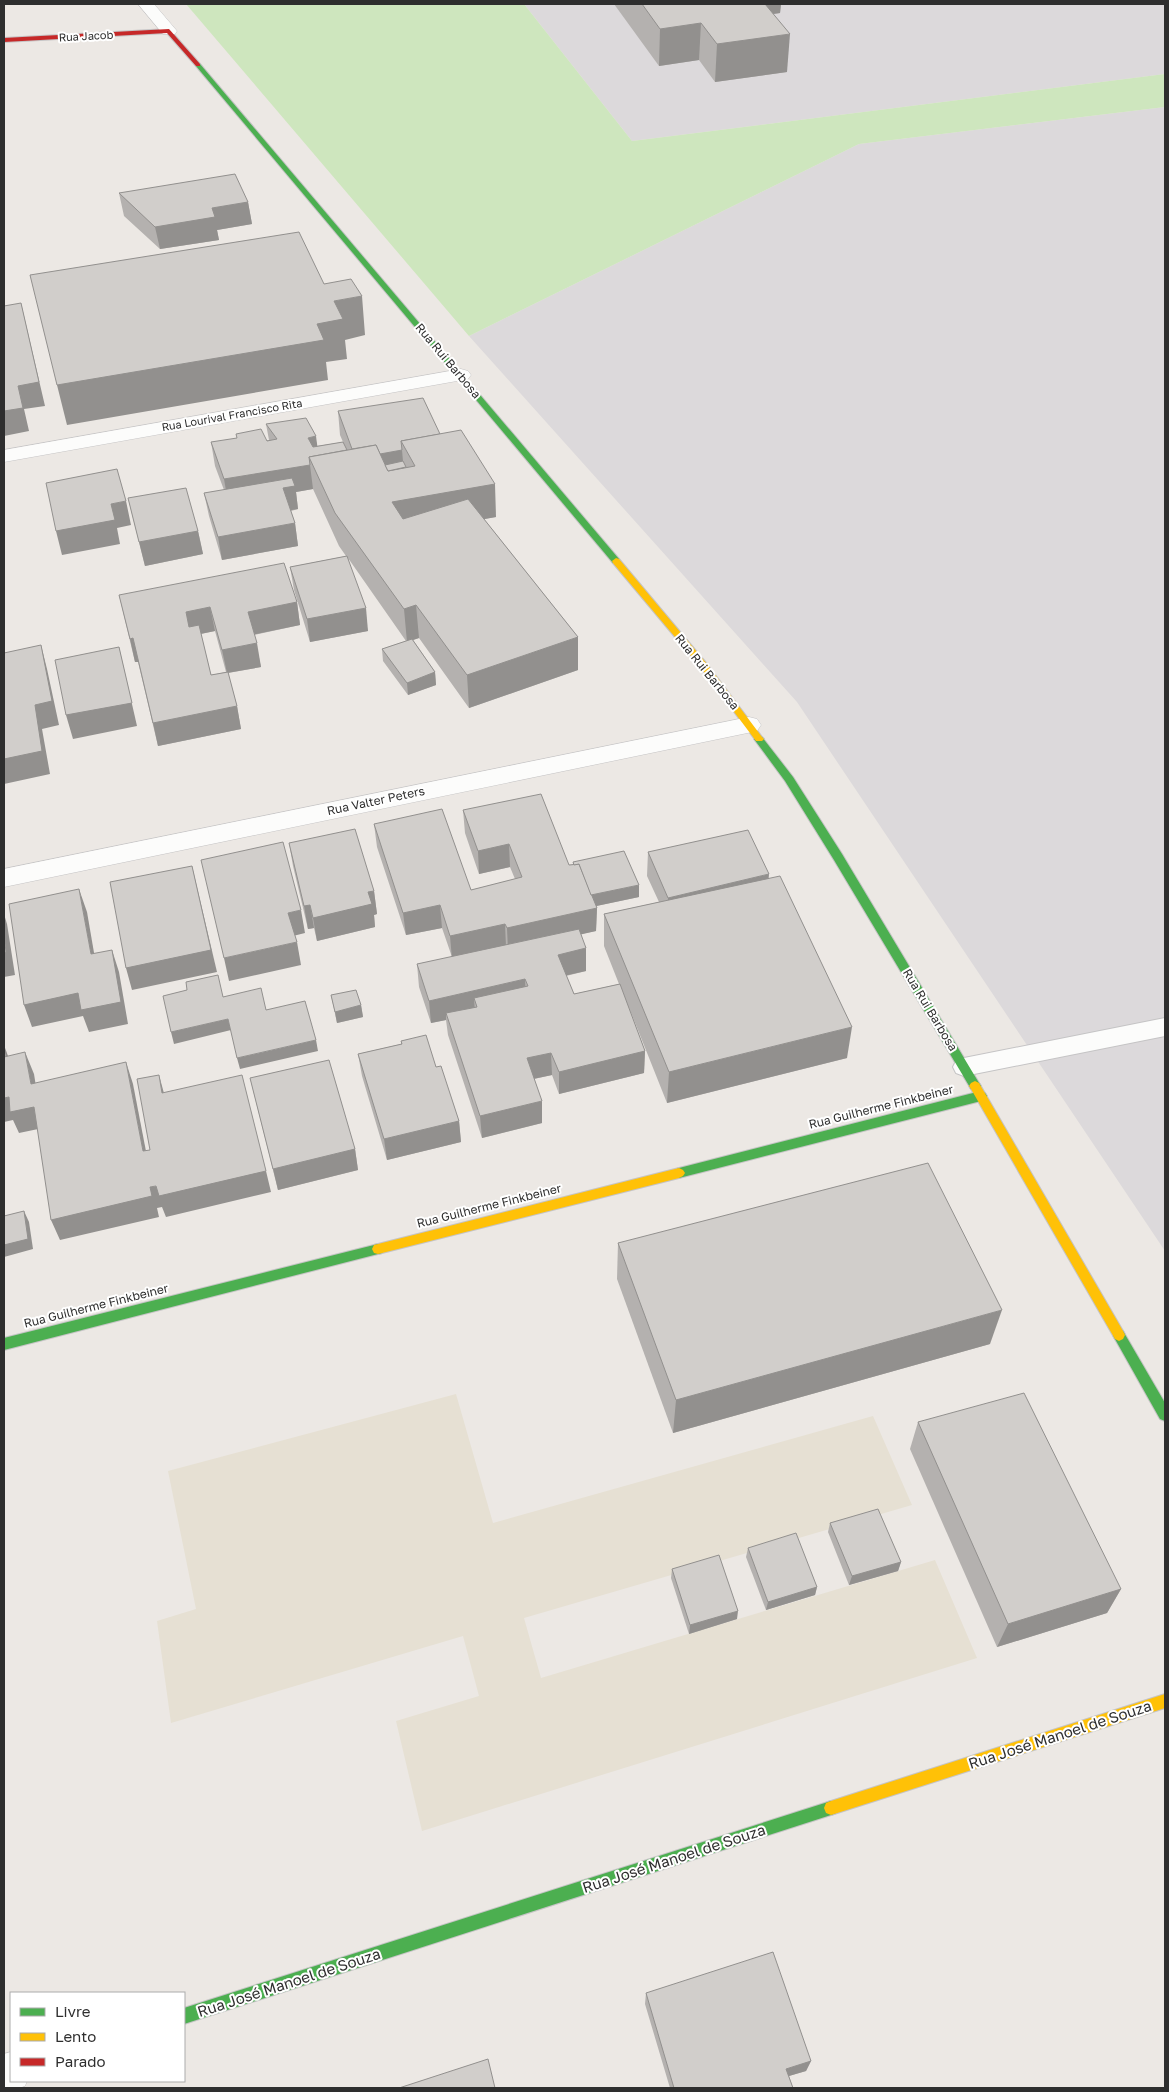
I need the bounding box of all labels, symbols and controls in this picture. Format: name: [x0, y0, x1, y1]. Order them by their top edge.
street label: Rua Jacob: [58, 28, 114, 43]
street label: Rua Rui Barbosa: [413, 320, 484, 401]
street label: Rua Lourival Francisco Rita: [161, 396, 303, 433]
street label: Rua Rui Barbosa: [672, 631, 743, 713]
street label: Rua Valter Peters: [326, 783, 426, 818]
street label: Rua Rui Barbosa: [900, 966, 961, 1054]
street label: Rua Guilherme Finkbeiner: [807, 1081, 955, 1132]
street label: Rua Guilherme Finkbeiner: [415, 1180, 563, 1231]
street label: Rua Guilherme Finkbeiner: [22, 1280, 170, 1331]
street label: Rua José Manoel de Souza: [966, 1696, 1153, 1772]
street label: Rua José Manoel de Souza: [580, 1820, 767, 1896]
street label: Rua José Manoel de Souza: [195, 1944, 382, 2020]
legend: [10, 1992, 185, 2082]
text: Livre: [55, 2002, 91, 2020]
text: Lento: [55, 2027, 96, 2045]
text: Parado: [55, 2052, 106, 2070]

